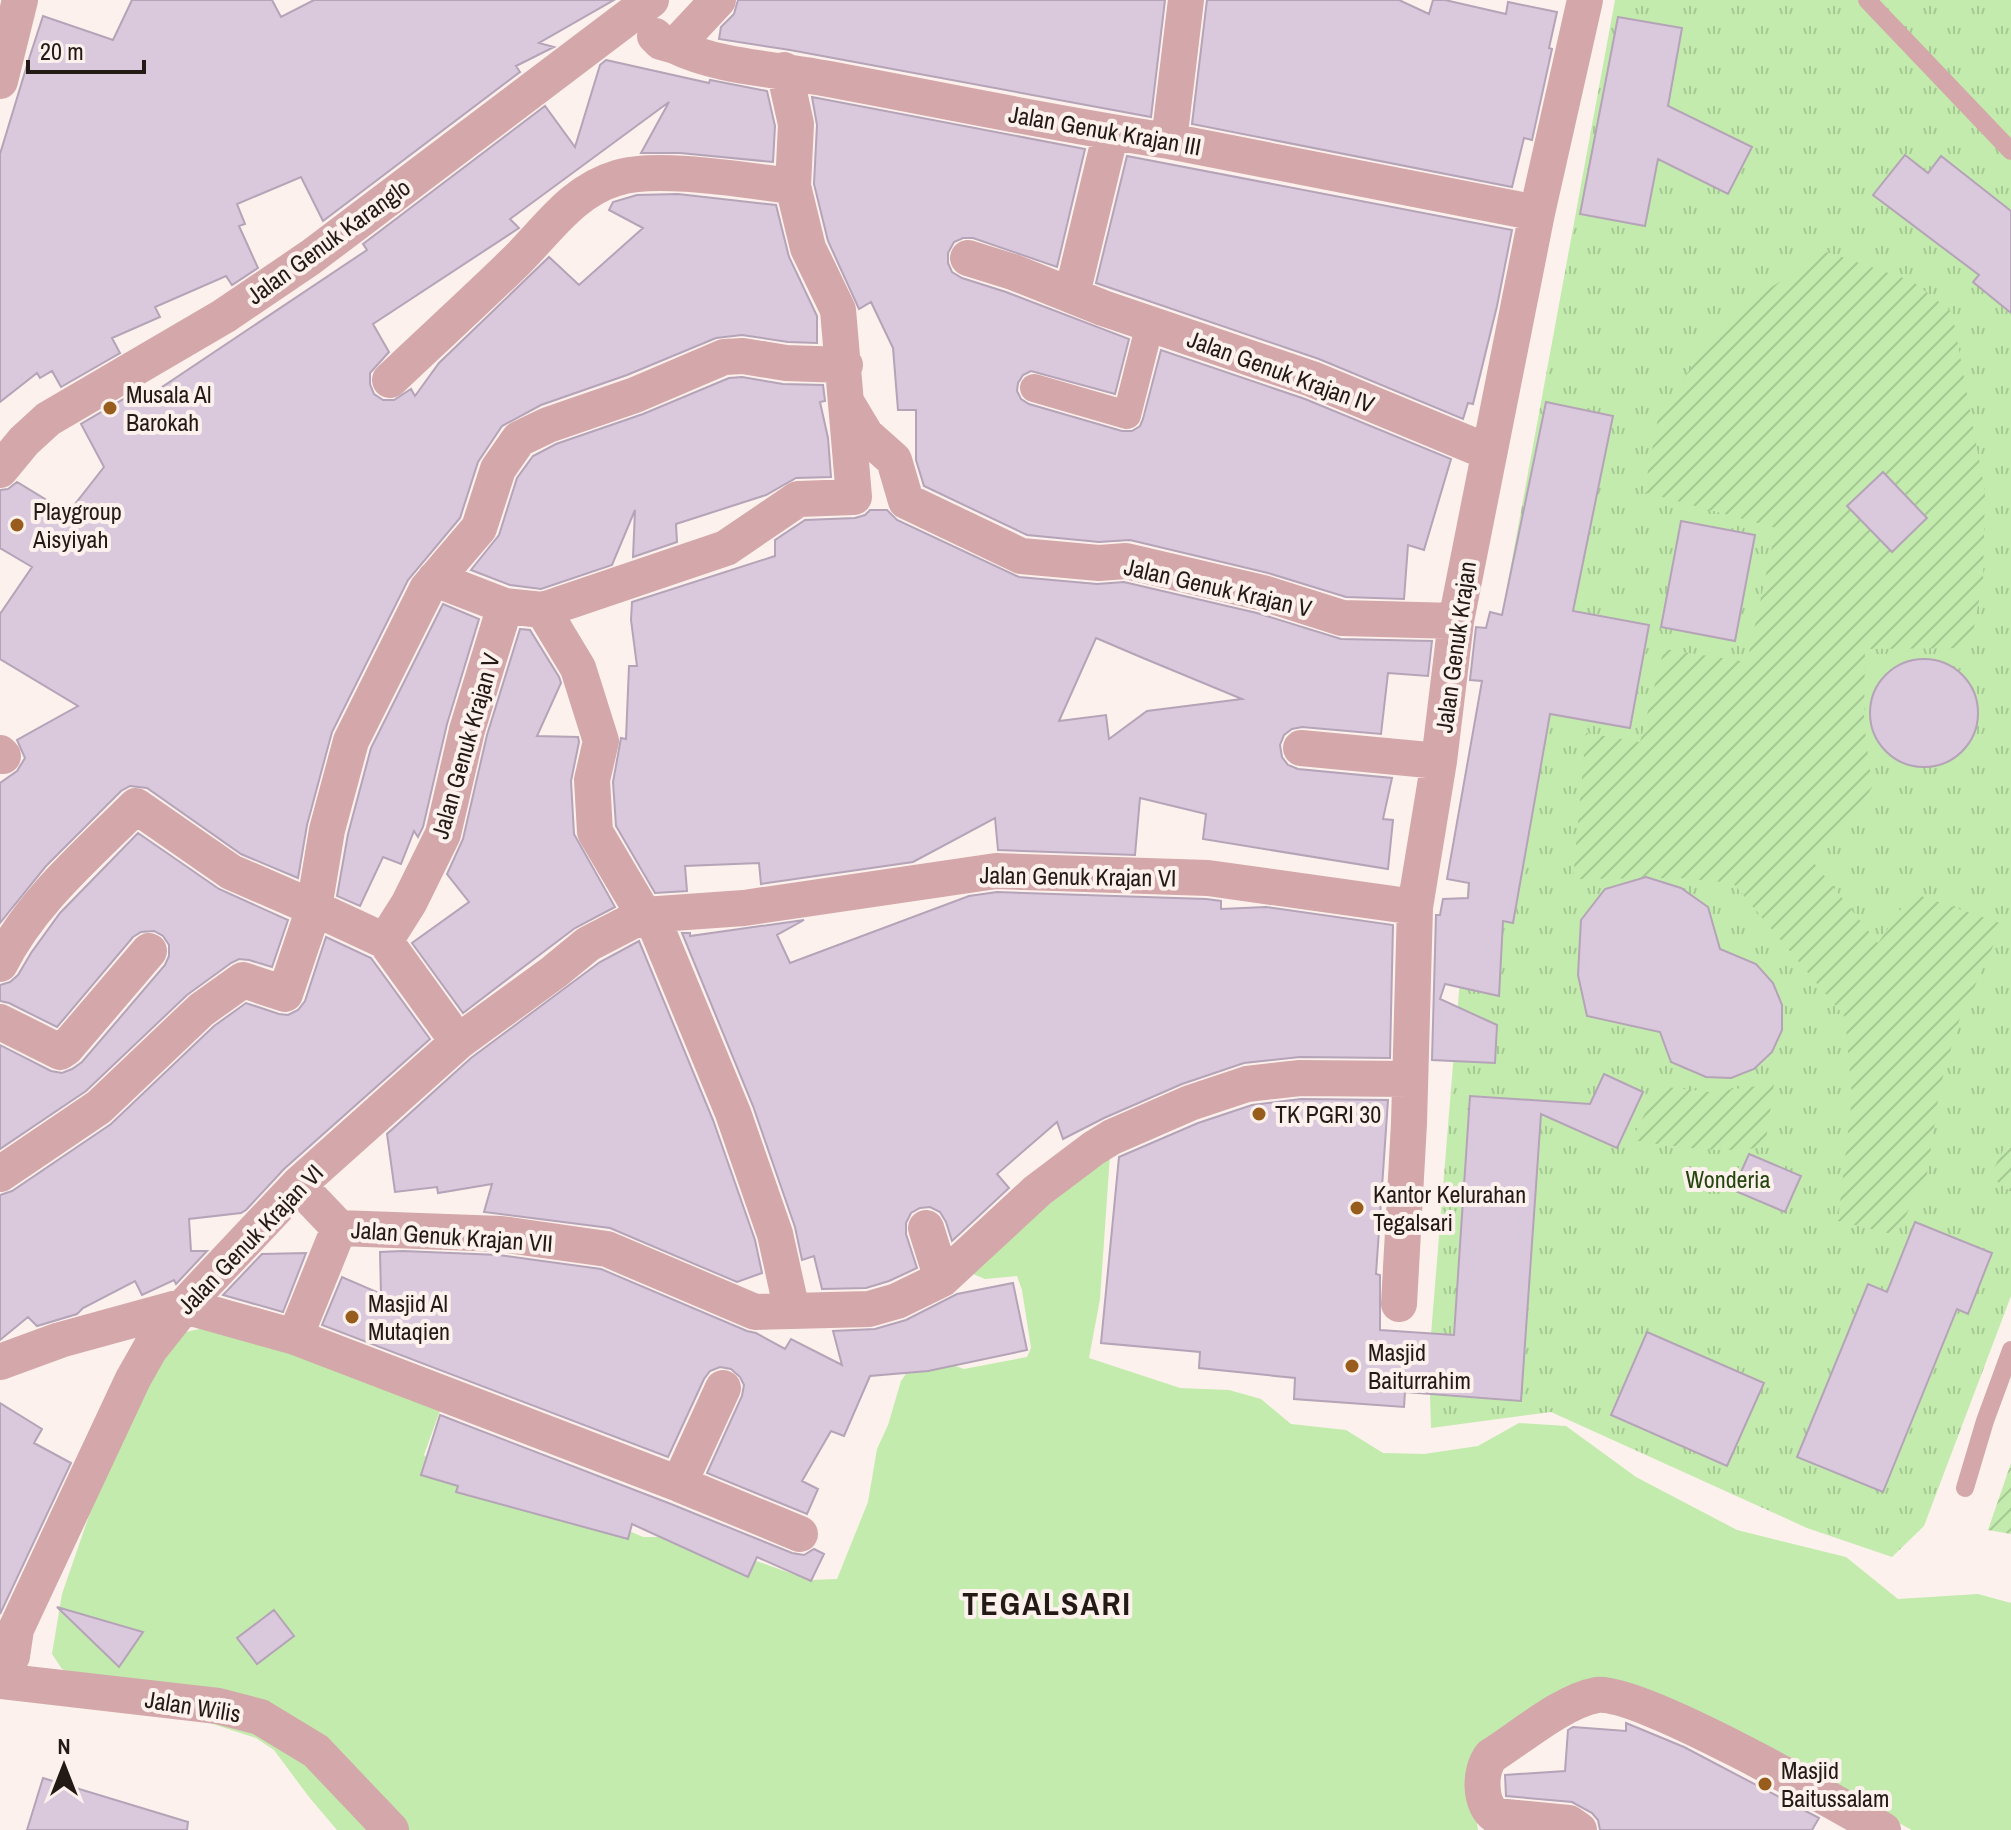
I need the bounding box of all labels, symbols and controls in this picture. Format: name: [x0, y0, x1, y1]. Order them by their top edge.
scale bar: [28, 24, 144, 74]
text: 20 m: [40, 35, 84, 67]
street label: Jalan Genuk Krajan III: [1006, 97, 1204, 163]
street label: Jalan Genuk Karanglo: [240, 171, 416, 311]
street label: Jalan Genuk Krajan IV: [1183, 322, 1379, 420]
place label: Musala Al Barokah: [126, 378, 211, 438]
marker: Musala Al Barokah: [101, 399, 119, 417]
place label: Playgroup Aisyiyah: [32, 495, 122, 555]
marker: Playgroup Aisyiyah: [8, 516, 26, 534]
street label: Jalan Genuk Krajan V: [1121, 550, 1315, 624]
street label: Jalan Genuk Krajan: [1427, 559, 1483, 735]
street label: Jalan Genuk Krajan V: [423, 650, 507, 842]
street label: Jalan Genuk Krajan VI: [979, 858, 1177, 894]
place label: TK PGRI 30: [1275, 1098, 1381, 1130]
marker: TK PGRI 30: [1250, 1105, 1268, 1123]
street label: Jalan Genuk Krajan VI: [170, 1157, 330, 1321]
park label: Wonderia: [1686, 1163, 1771, 1195]
place label: Kantor Kelurahan Tegalsari: [1373, 1178, 1526, 1238]
marker: Kantor Kelurahan Tegalsari: [1348, 1199, 1366, 1217]
street label: Jalan Genuk Krajan VII: [350, 1213, 554, 1259]
place label: Masjid Al Mutaqien: [368, 1287, 450, 1347]
marker: Masjid Al Mutaqien: [343, 1308, 361, 1326]
place label: Masjid Baiturrahim: [1368, 1336, 1471, 1396]
marker: Masjid Baiturrahim: [1343, 1357, 1361, 1375]
district label: TEGALSARI: [962, 1582, 1132, 1625]
street label: Jalan Wilis: [143, 1683, 243, 1729]
north arrow: [24, 1726, 104, 1806]
text: N: [57, 1731, 71, 1761]
place label: Masjid Baitussalam: [1781, 1754, 1889, 1814]
marker: Masjid Baitussalam: [1756, 1775, 1774, 1793]

